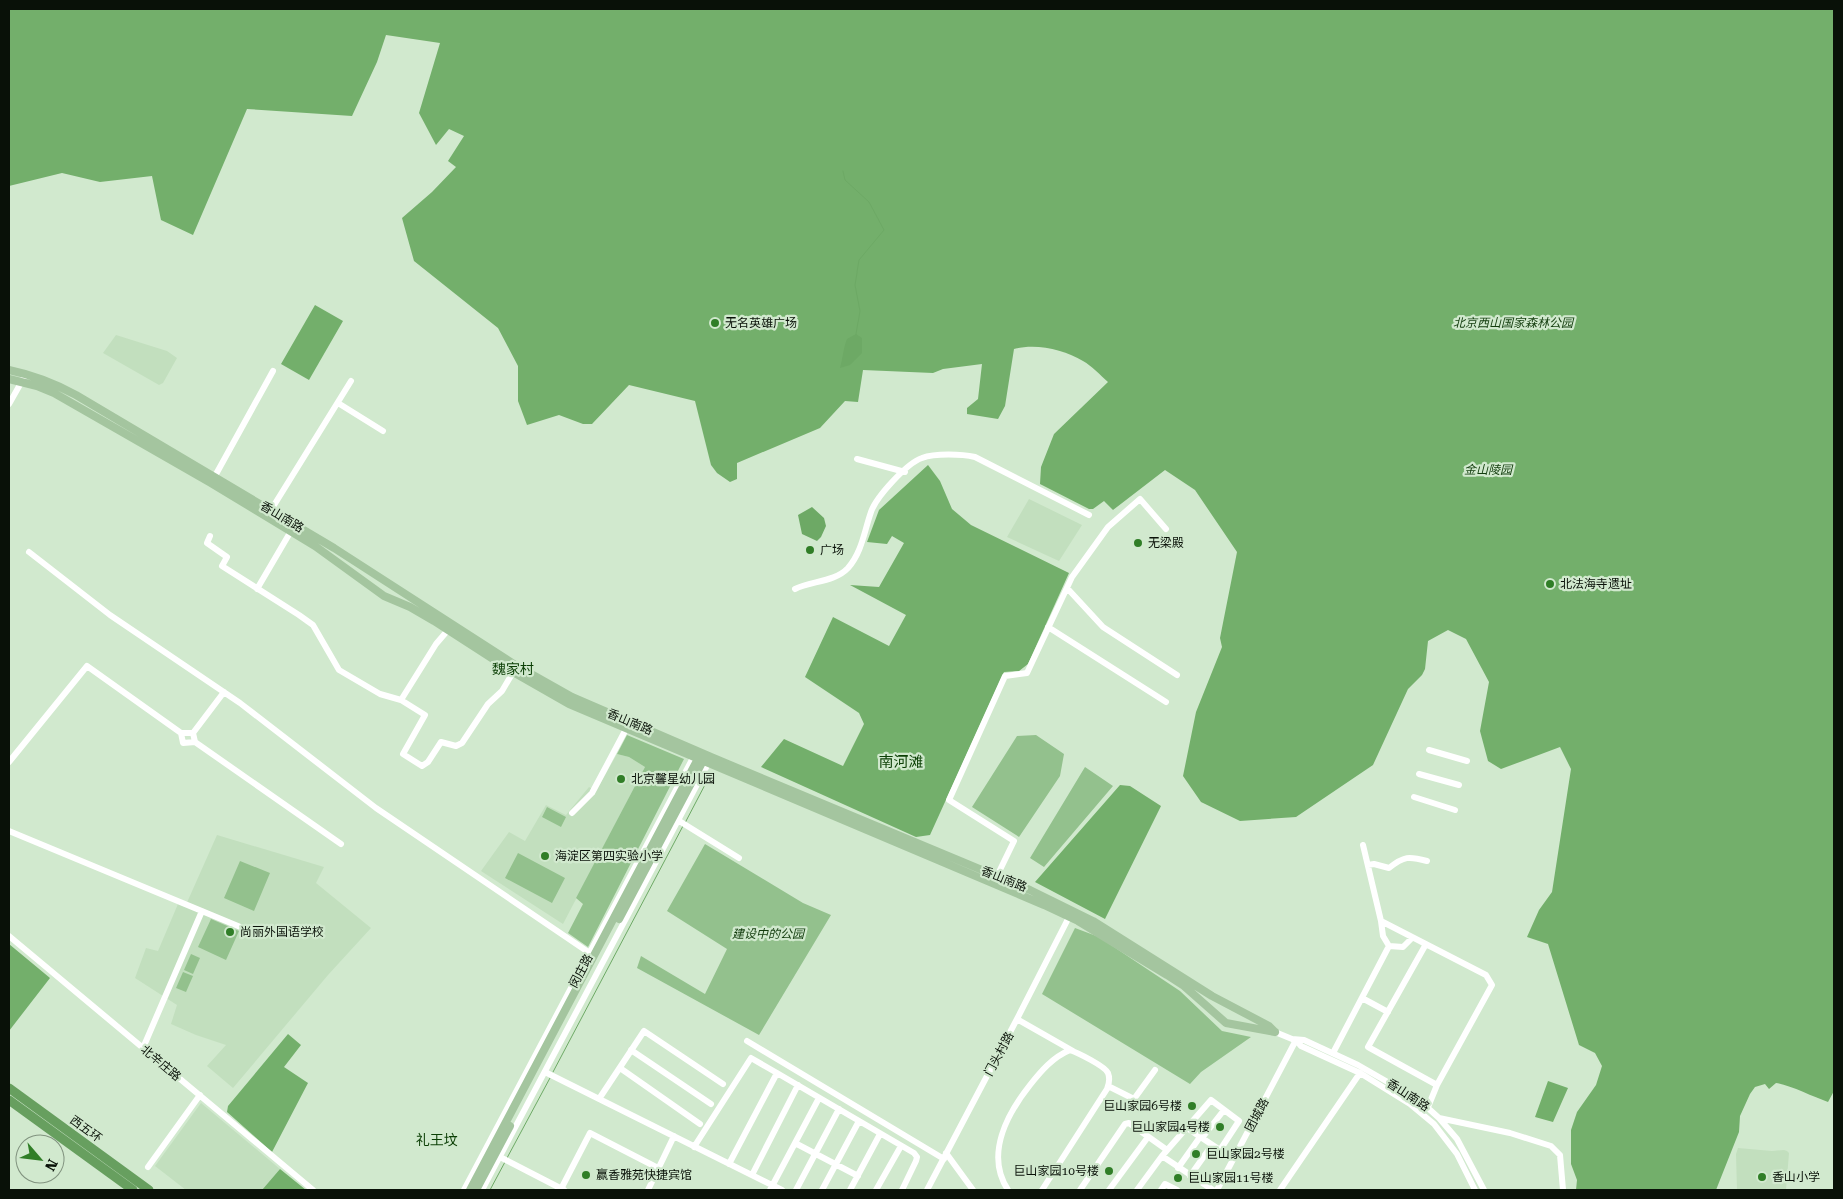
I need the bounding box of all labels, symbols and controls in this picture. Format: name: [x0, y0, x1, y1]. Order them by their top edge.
place label: 无名英雄广场: [725, 316, 797, 330]
park label: 北京西山国家森林公园: [1453, 316, 1575, 330]
marker: 无名英雄广场: [709, 317, 721, 329]
park label: 金山陵园: [1464, 463, 1514, 477]
street label: 香山南路: [258, 499, 306, 535]
place label: 无梁殿: [1148, 536, 1184, 550]
marker: 无梁殿: [1132, 537, 1144, 549]
place label: 广场: [820, 543, 844, 557]
marker: 广场: [804, 544, 816, 556]
place label: 北法海寺遗址: [1560, 577, 1632, 591]
marker: 北法海寺遗址: [1544, 578, 1556, 590]
district label: 魏家村: [492, 661, 534, 677]
street label: 香山南路: [605, 706, 655, 738]
district label: 南河滩: [878, 753, 924, 771]
place label: 北京馨星幼儿园: [631, 772, 715, 786]
marker: 北京馨星幼儿园: [615, 773, 627, 785]
place label: 海淀区第四实验小学: [555, 849, 663, 863]
marker: 海淀区第四实验小学: [539, 850, 551, 862]
street label: 香山南路: [979, 864, 1029, 894]
place label: 尚丽外国语学校: [240, 925, 324, 939]
marker: 尚丽外国语学校: [224, 926, 236, 938]
park label: 建设中的公园: [732, 927, 806, 941]
street label: 闵庄路: [566, 952, 596, 990]
street label: 门头村路: [982, 1030, 1016, 1078]
street label: 北辛庄路: [138, 1042, 184, 1084]
street label: 香山南路: [1384, 1076, 1432, 1114]
street label: 团城路: [1242, 1096, 1272, 1134]
place label: 巨山家园6号楼: [1103, 1099, 1182, 1113]
marker: 巨山家园6号楼: [1186, 1100, 1198, 1112]
street label: 西五环: [67, 1113, 105, 1145]
place label: 巨山家园4号楼: [1131, 1120, 1210, 1134]
marker: 巨山家园4号楼: [1214, 1121, 1226, 1133]
district label: 礼王坟: [416, 1132, 458, 1148]
north arrow: [15, 1134, 65, 1184]
place label: 巨山家园2号楼: [1206, 1147, 1285, 1161]
marker: 巨山家园2号楼: [1190, 1148, 1202, 1160]
text: N: [42, 1157, 61, 1174]
place label: 巨山家园10号楼: [1014, 1164, 1099, 1178]
marker: 巨山家园10号楼: [1103, 1165, 1115, 1177]
place label: 赢香雅苑快捷宾馆: [596, 1168, 692, 1182]
marker: 赢香雅苑快捷宾馆: [580, 1169, 592, 1181]
place label: 香山小学: [1772, 1170, 1820, 1184]
place label: 巨山家园11号楼: [1188, 1171, 1273, 1185]
marker: 香山小学: [1756, 1171, 1768, 1183]
marker: 巨山家园11号楼: [1172, 1172, 1184, 1184]

